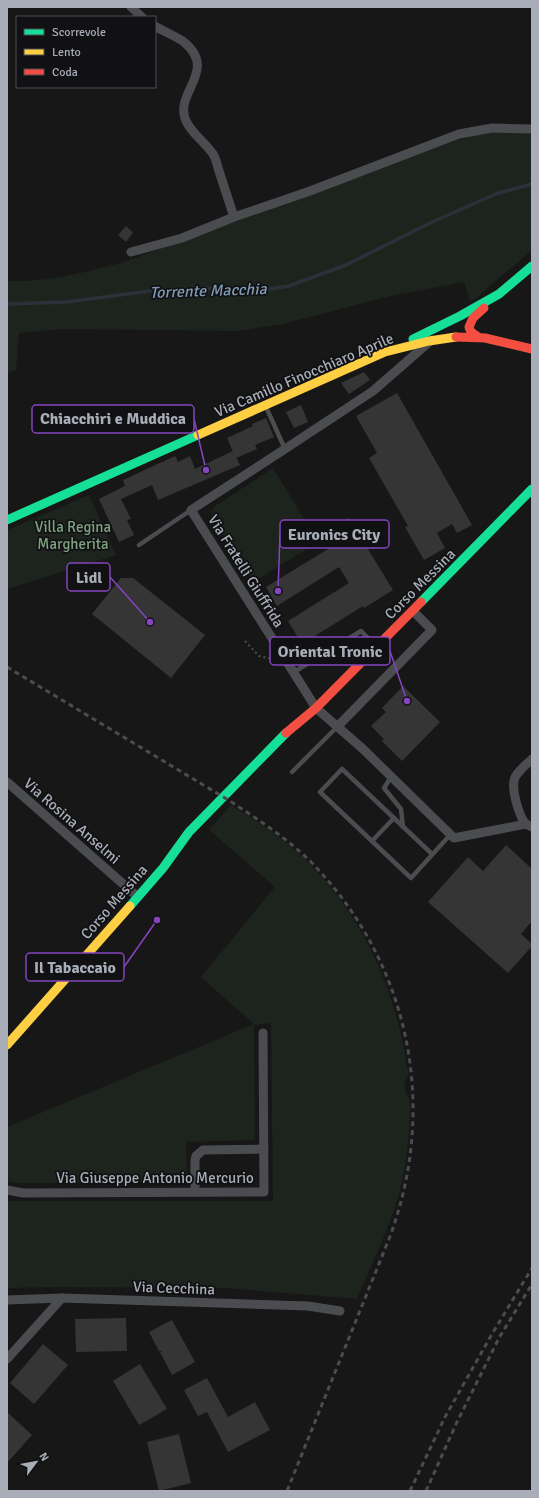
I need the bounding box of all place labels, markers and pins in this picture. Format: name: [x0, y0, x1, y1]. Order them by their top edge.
callout: Chiacchiri e Muddica: [32, 405, 194, 433]
callout: Euronics City: [280, 520, 389, 548]
callout: Lidl: [67, 563, 110, 591]
callout: Oriental Tronic: [270, 637, 390, 665]
callout: Il Tabaccaio: [26, 953, 124, 981]

